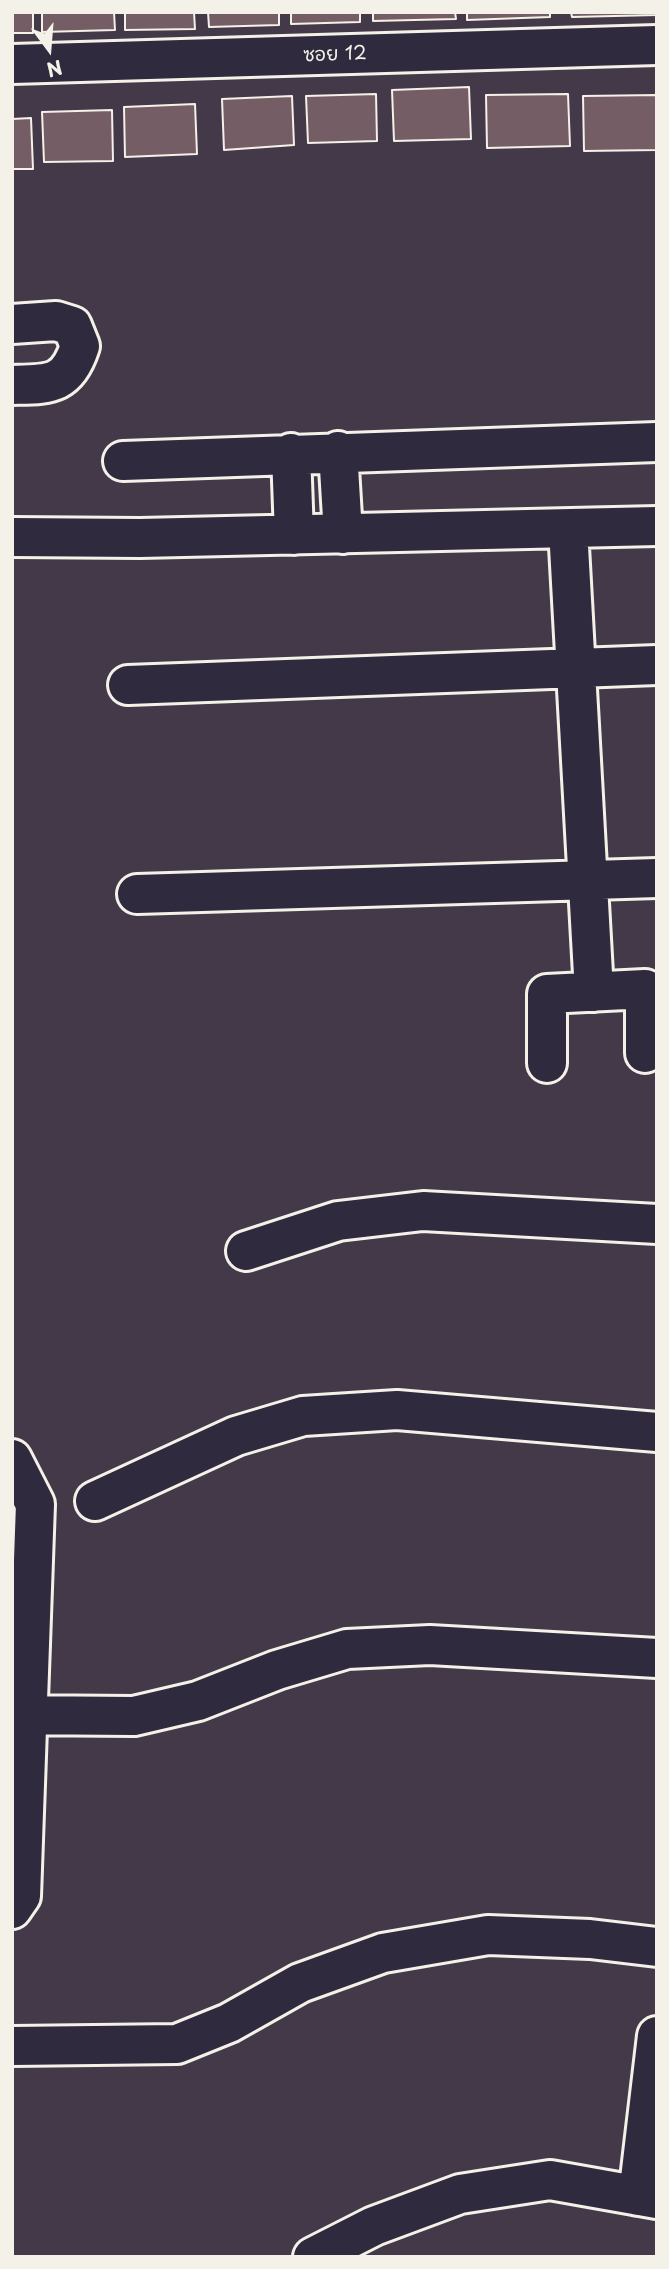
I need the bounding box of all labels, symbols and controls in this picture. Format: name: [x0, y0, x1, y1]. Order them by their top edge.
north arrow: [14, 14, 84, 84]
street label: ซอย 12: [303, 42, 367, 68]
text: N: [44, 54, 66, 85]

